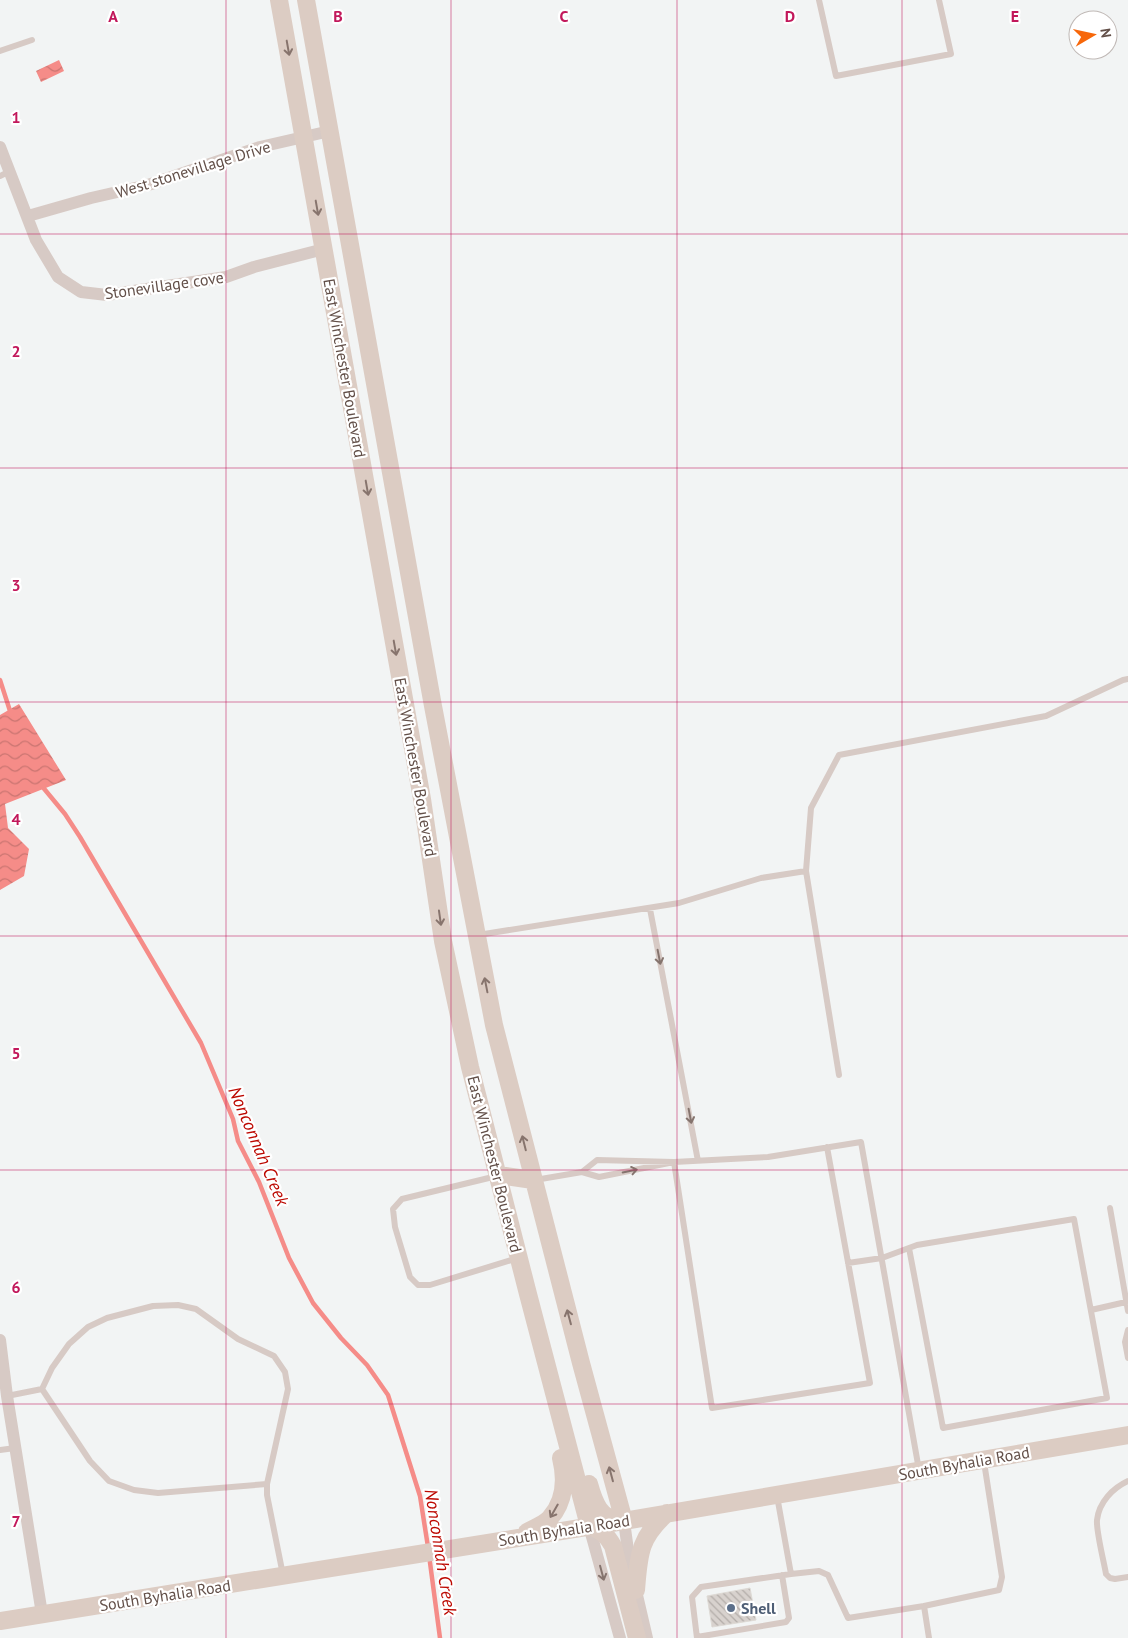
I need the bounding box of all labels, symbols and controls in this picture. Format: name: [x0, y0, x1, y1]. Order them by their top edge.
text: A: [108, 6, 118, 26]
text: B: [333, 6, 343, 26]
text: C: [560, 6, 569, 26]
text: D: [785, 6, 795, 26]
text: E: [1011, 6, 1019, 26]
north arrow: [1068, 10, 1118, 60]
text: N: [1096, 27, 1115, 39]
one-way arrow: [283, 40, 293, 56]
text: 1: [11, 107, 21, 127]
street label: West stonevillage Drive: [113, 136, 273, 202]
one-way arrow: [312, 200, 322, 216]
street label: Stonevillage cove: [103, 267, 225, 303]
street label: East Winchester Boulevard: [319, 277, 371, 459]
text: 2: [11, 341, 21, 361]
one-way arrow: [362, 480, 372, 496]
text: 3: [11, 575, 21, 595]
one-way arrow: [391, 640, 401, 656]
street label: East Winchester Boulevard: [390, 676, 442, 858]
text: 4: [11, 809, 21, 829]
one-way arrow: [435, 910, 445, 926]
one-way arrow: [655, 948, 664, 964]
one-way arrow: [481, 977, 491, 993]
text: 5: [11, 1043, 21, 1063]
street label: East Winchester Boulevard: [463, 1074, 527, 1254]
water label: Nonconnah Creek: [223, 1083, 295, 1210]
one-way arrow: [685, 1108, 695, 1124]
one-way arrow: [519, 1135, 528, 1151]
one-way arrow: [621, 1166, 637, 1175]
text: 6: [11, 1277, 21, 1297]
one-way arrow: [564, 1309, 573, 1325]
street label: South Byhalia Road: [897, 1442, 1031, 1484]
one-way arrow: [606, 1466, 616, 1482]
water label: Nonconnah Creek: [420, 1487, 462, 1618]
one-way arrow: [549, 1503, 559, 1517]
street label: South Byhalia Road: [497, 1510, 631, 1550]
text: 7: [11, 1511, 21, 1531]
one-way arrow: [598, 1564, 607, 1580]
street label: South Byhalia Road: [98, 1575, 232, 1615]
place label: Shell: [741, 1598, 776, 1618]
marker: Shell: [725, 1602, 737, 1614]

